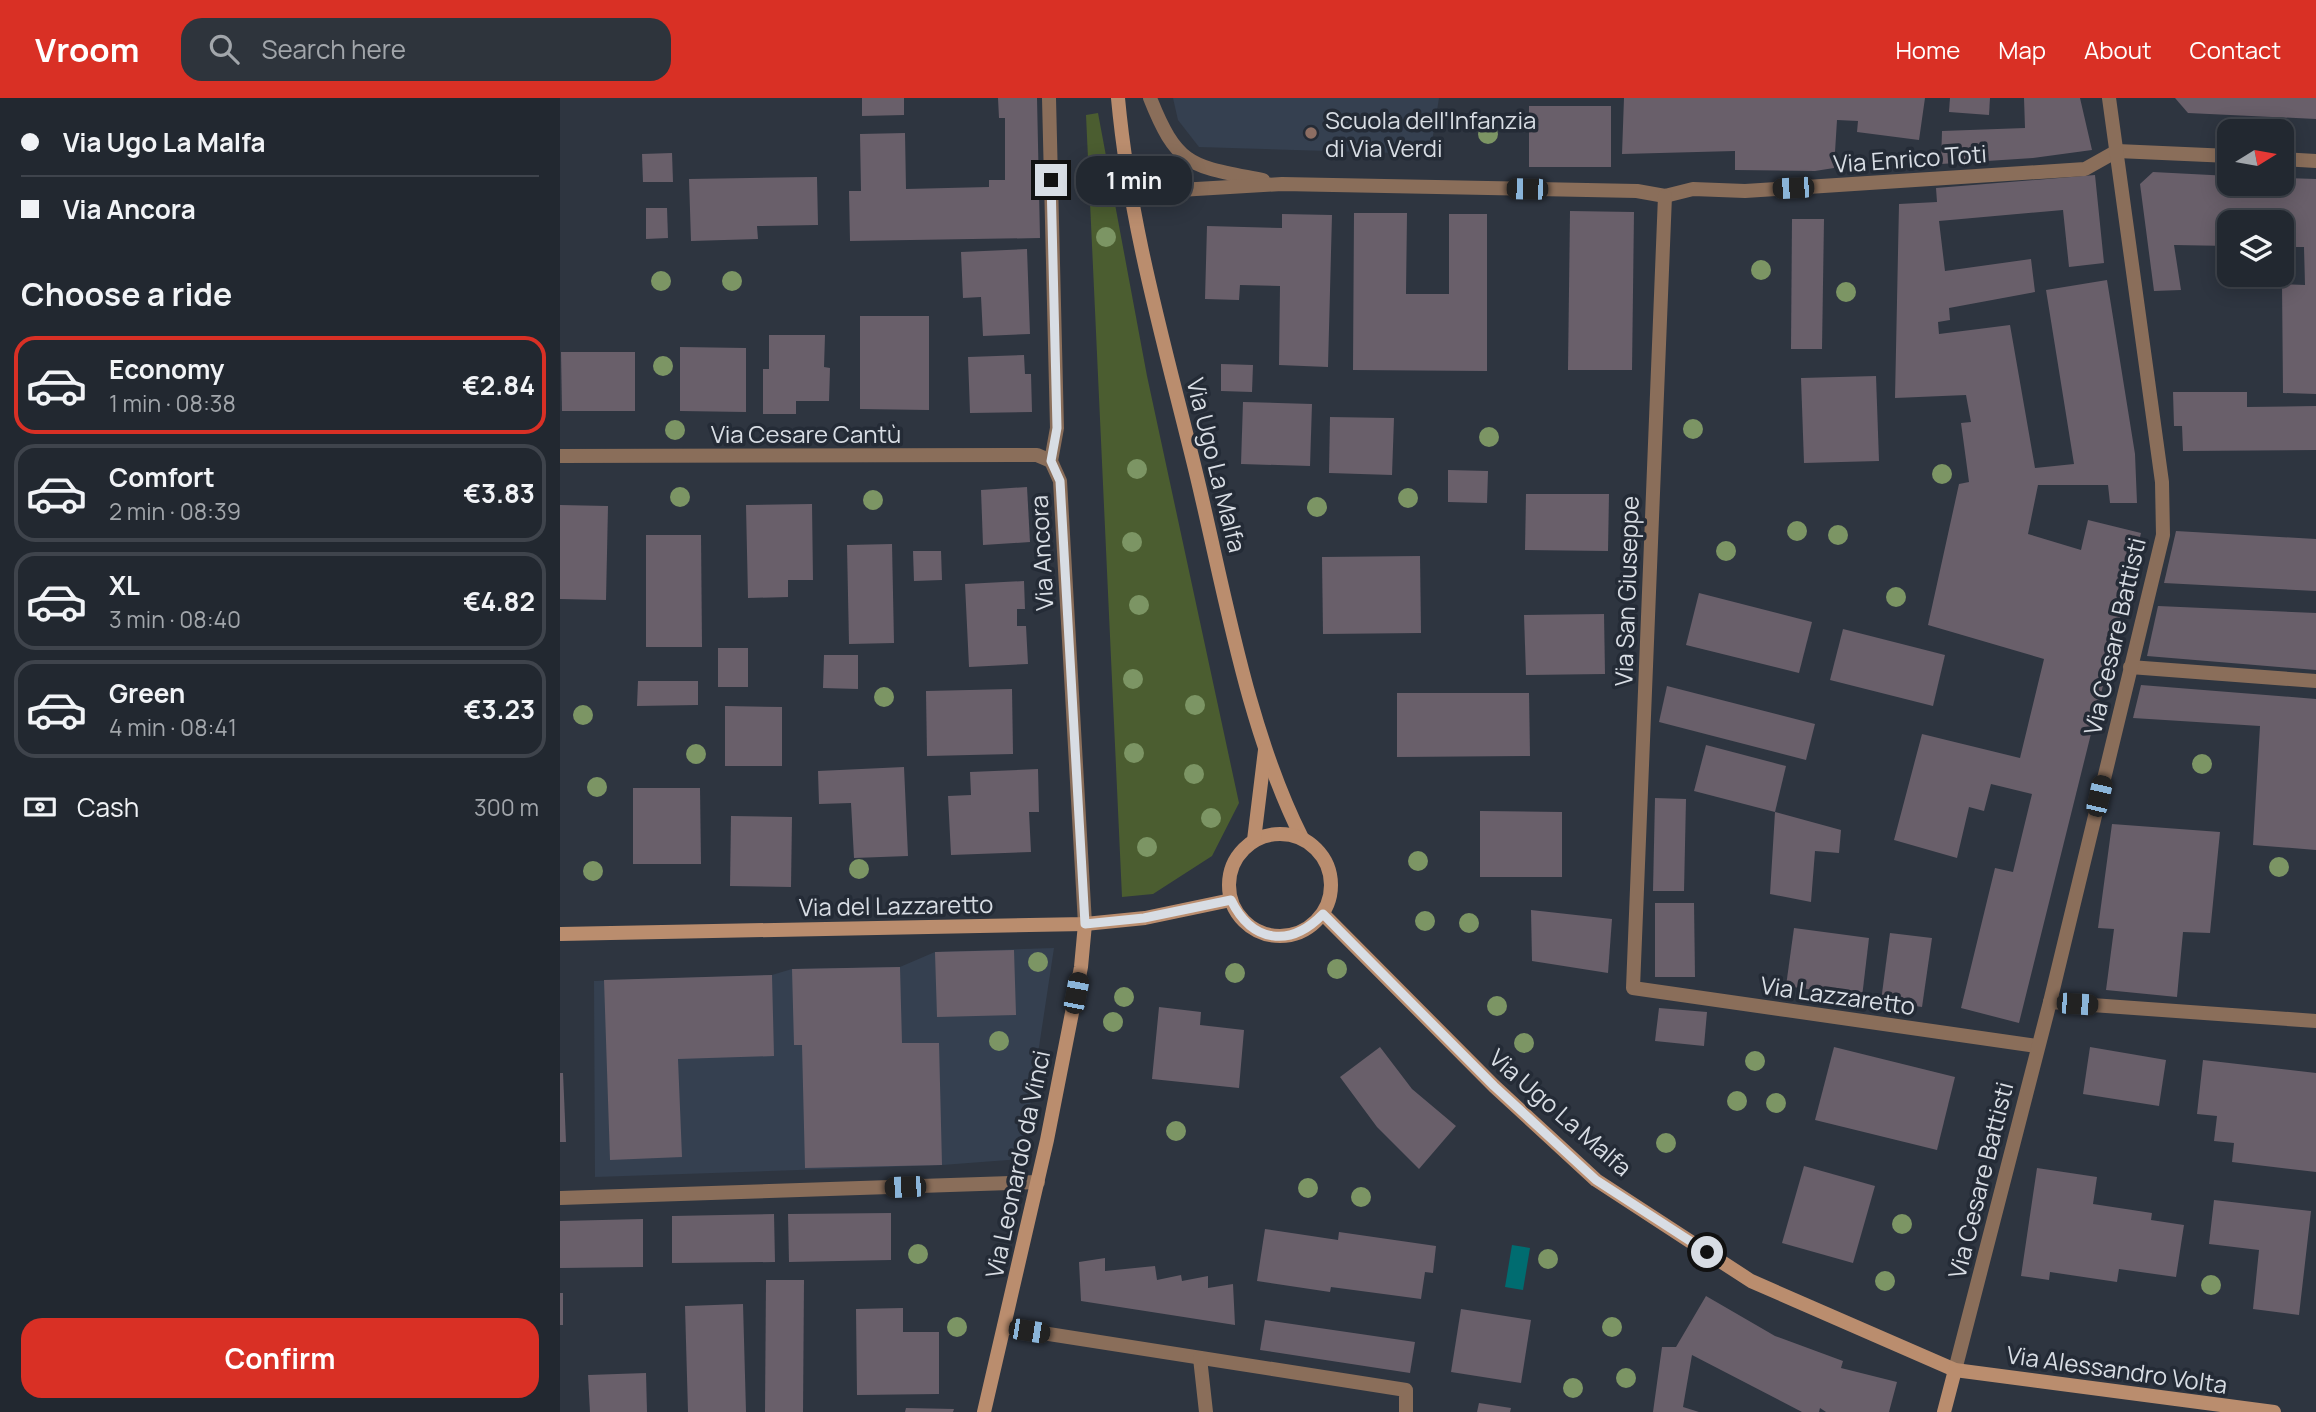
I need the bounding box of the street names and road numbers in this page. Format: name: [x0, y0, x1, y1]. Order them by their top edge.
street label: Via Enrico Toti: [1832, 136, 1988, 180]
street label: Via Ugo La Malfa: [1179, 374, 1255, 556]
street label: Via Cesare Cantù: [711, 417, 901, 450]
street label: Via Ancora: [1021, 494, 1061, 612]
street label: Via San Giuseppe: [1606, 495, 1646, 687]
street label: Via Cesare Battisti: [2075, 534, 2153, 738]
street label: Via del Lazzaretto: [799, 887, 993, 923]
street label: Via Lazzaretto: [1759, 968, 1917, 1022]
street label: Via Ugo La Malfa: [1483, 1041, 1639, 1183]
street label: Via Leonardo da Vinci: [977, 1047, 1057, 1281]
street label: Via Cesare Battisti: [1940, 1078, 2020, 1282]
street label: Via Alessandro Volta: [2004, 1337, 2230, 1401]

